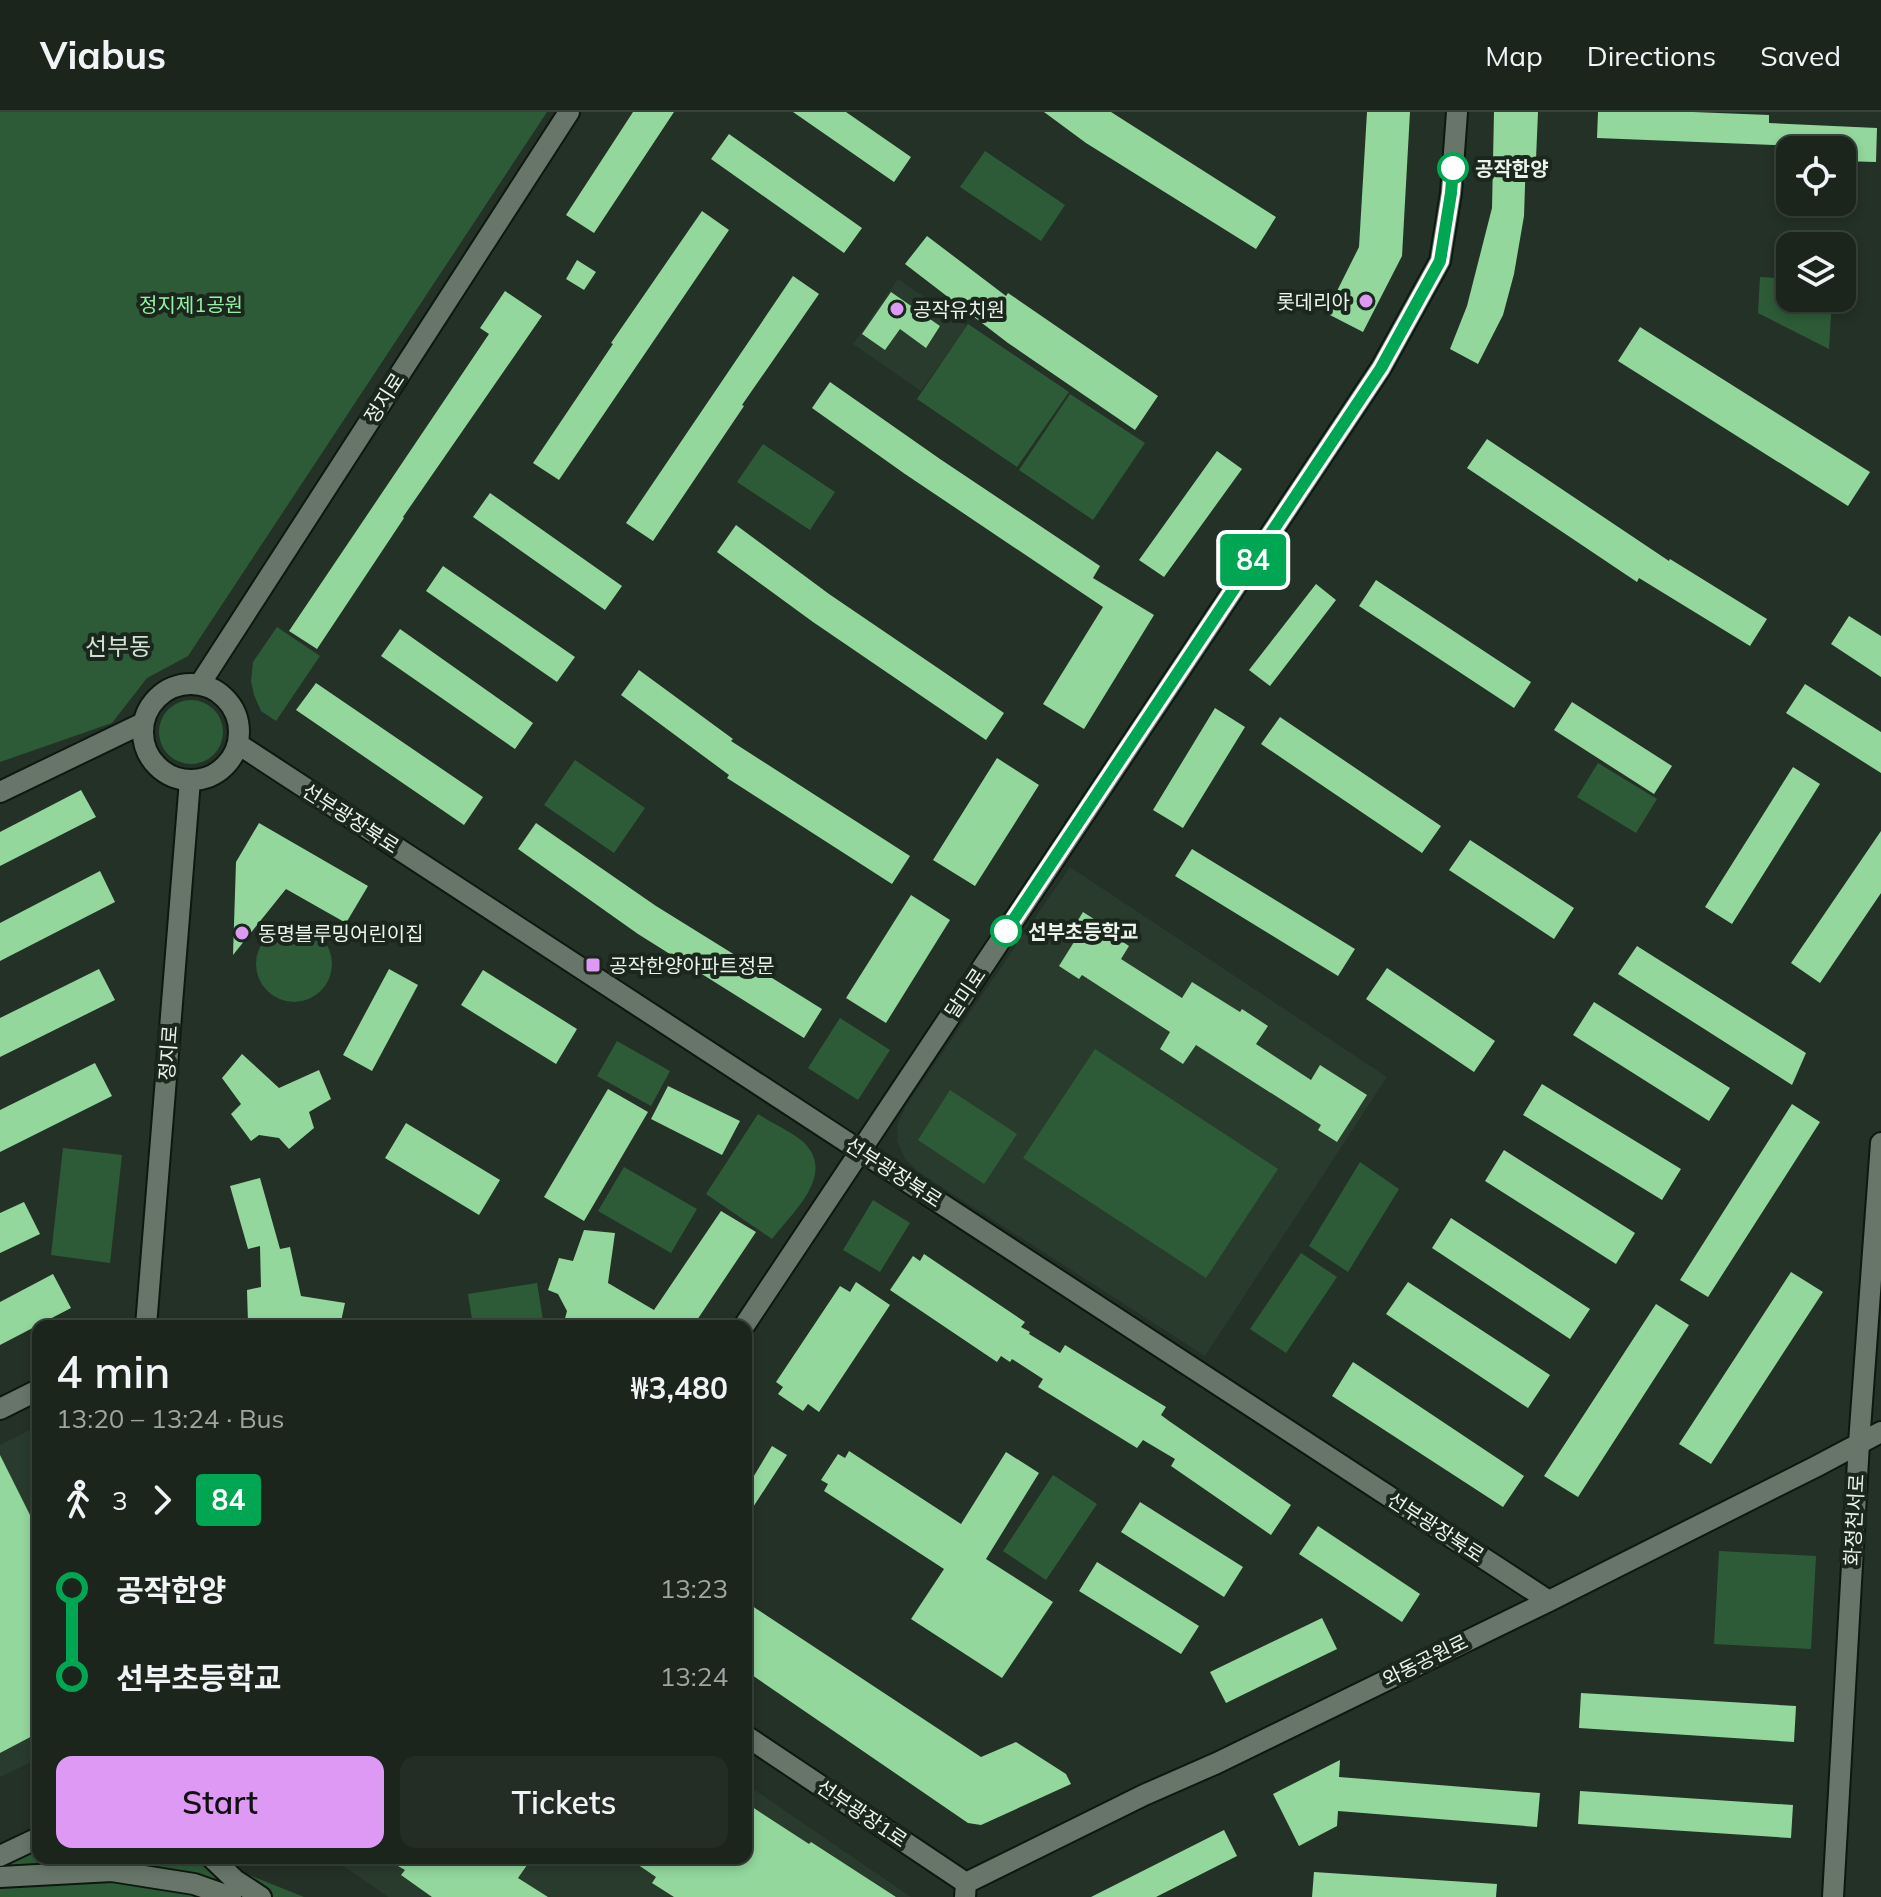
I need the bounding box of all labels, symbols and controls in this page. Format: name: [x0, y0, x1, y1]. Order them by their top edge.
text: Viabus: [40, 31, 166, 79]
text: Map: [1485, 38, 1543, 73]
text: Directions: [1587, 38, 1716, 73]
text: Saved: [1760, 38, 1841, 73]
map controls: [1776, 136, 1856, 312]
button: locate: [1776, 136, 1856, 216]
marker: 공작한양: [1438, 153, 1468, 183]
place label: 공작한양: [1475, 156, 1549, 181]
button: layers: [1776, 232, 1856, 312]
place label: 롯데리아: [1276, 289, 1350, 314]
park label: 정지제1공원: [139, 292, 243, 317]
marker: 롯데리아: [1357, 292, 1375, 310]
place label: 공작유치원: [913, 297, 1005, 322]
marker: 공작유치원: [888, 300, 906, 318]
street label: 정지로: [358, 368, 410, 428]
line badge: 84: [1217, 534, 1289, 586]
text: 84: [1236, 542, 1270, 577]
district label: 선부동: [85, 631, 151, 661]
street label: 선부광장북로: [298, 777, 404, 859]
marker: 선부초등학교: [991, 916, 1021, 946]
place label: 선부초등학교: [1028, 919, 1138, 944]
place label: 동명블루밍어린이집: [258, 921, 424, 946]
marker: 동명블루밍어린이집: [233, 924, 251, 942]
place label: 공작한양아파트정문: [609, 953, 775, 978]
marker: 공작한양아파트정문: [584, 956, 602, 974]
street label: 달미로: [939, 963, 991, 1023]
street label: 정지로: [154, 1025, 182, 1081]
street label: 선부광장북로: [841, 1131, 947, 1213]
text: 4 min: [56, 1344, 170, 1399]
text: ₩3,480: [631, 1369, 728, 1407]
text: 13:20 – 13:24 · Bus: [56, 1402, 285, 1435]
street label: 화정천서로: [1839, 1473, 1869, 1567]
icon: walk: [56, 1478, 100, 1522]
icon: forward: [140, 1478, 184, 1522]
text: 84: [212, 1482, 245, 1517]
text: 3: [112, 1484, 128, 1517]
street label: 선부광장북로: [1383, 1486, 1489, 1568]
text: 공작한양: [116, 1571, 226, 1609]
text: 13:23: [660, 1572, 728, 1605]
street label: 와동공원로: [1378, 1629, 1472, 1691]
text: 선부초등학교: [116, 1659, 282, 1697]
text: 13:24: [660, 1660, 728, 1693]
button: Start: [56, 1756, 384, 1848]
button: Tickets: [400, 1756, 728, 1848]
street label: 선부광장1로: [812, 1774, 912, 1852]

